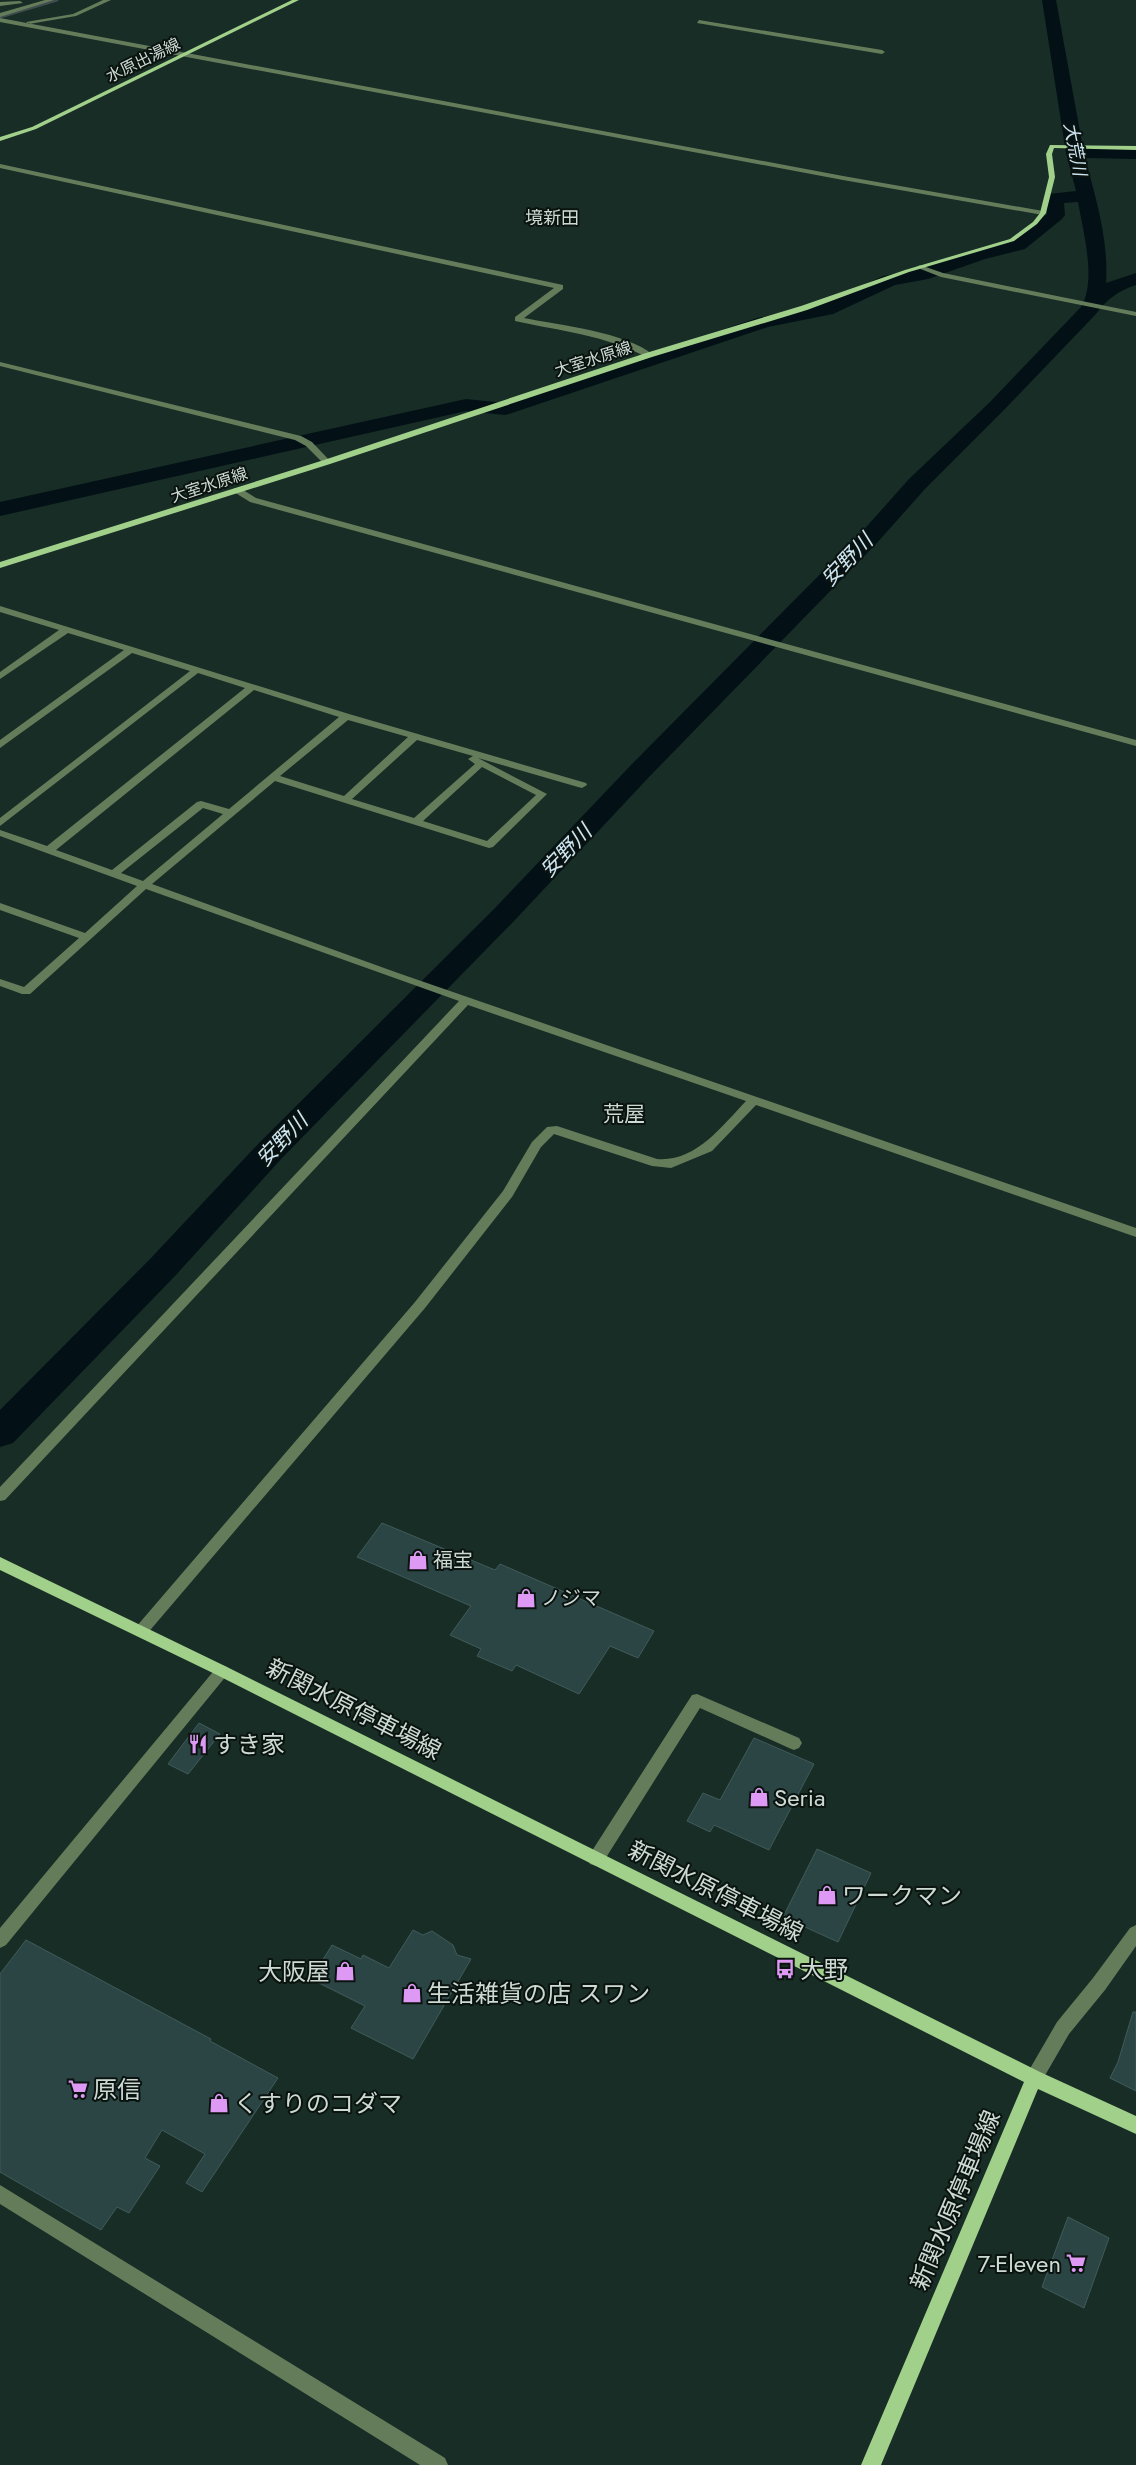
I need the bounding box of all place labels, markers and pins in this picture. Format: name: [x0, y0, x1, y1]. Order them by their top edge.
place label: 福宝: [433, 1546, 473, 1575]
shop icon: 福宝: [407, 1549, 429, 1571]
place label: ノジマ: [541, 1584, 601, 1613]
shop icon: ノジマ: [515, 1587, 537, 1609]
place label: すき家: [213, 1727, 285, 1762]
restaurant icon: すき家: [187, 1733, 209, 1755]
place label: Seria: [774, 1780, 826, 1815]
shop icon: Seria: [748, 1786, 770, 1808]
place label: ワークマン: [842, 1878, 962, 1913]
shop icon: ワークマン: [816, 1884, 838, 1906]
place label: 大野: [800, 1952, 848, 1987]
place label: 大阪屋: [258, 1954, 330, 1989]
bus stop icon: 大野: [774, 1958, 796, 1980]
shop icon: 大阪屋: [334, 1960, 356, 1982]
place label: 生活雑貨の店 スワン: [427, 1976, 650, 2011]
shop icon: 生活雑貨の店 スワン: [401, 1982, 423, 2004]
place label: 原信: [93, 2072, 141, 2107]
supermarket icon: 原信: [67, 2078, 89, 2100]
place label: くすりのコダマ: [234, 2086, 402, 2121]
shop icon: くすりのコダマ: [208, 2092, 230, 2114]
place label: 7-Eleven: [977, 2246, 1061, 2281]
supermarket icon: 7-Eleven: [1065, 2252, 1087, 2274]

